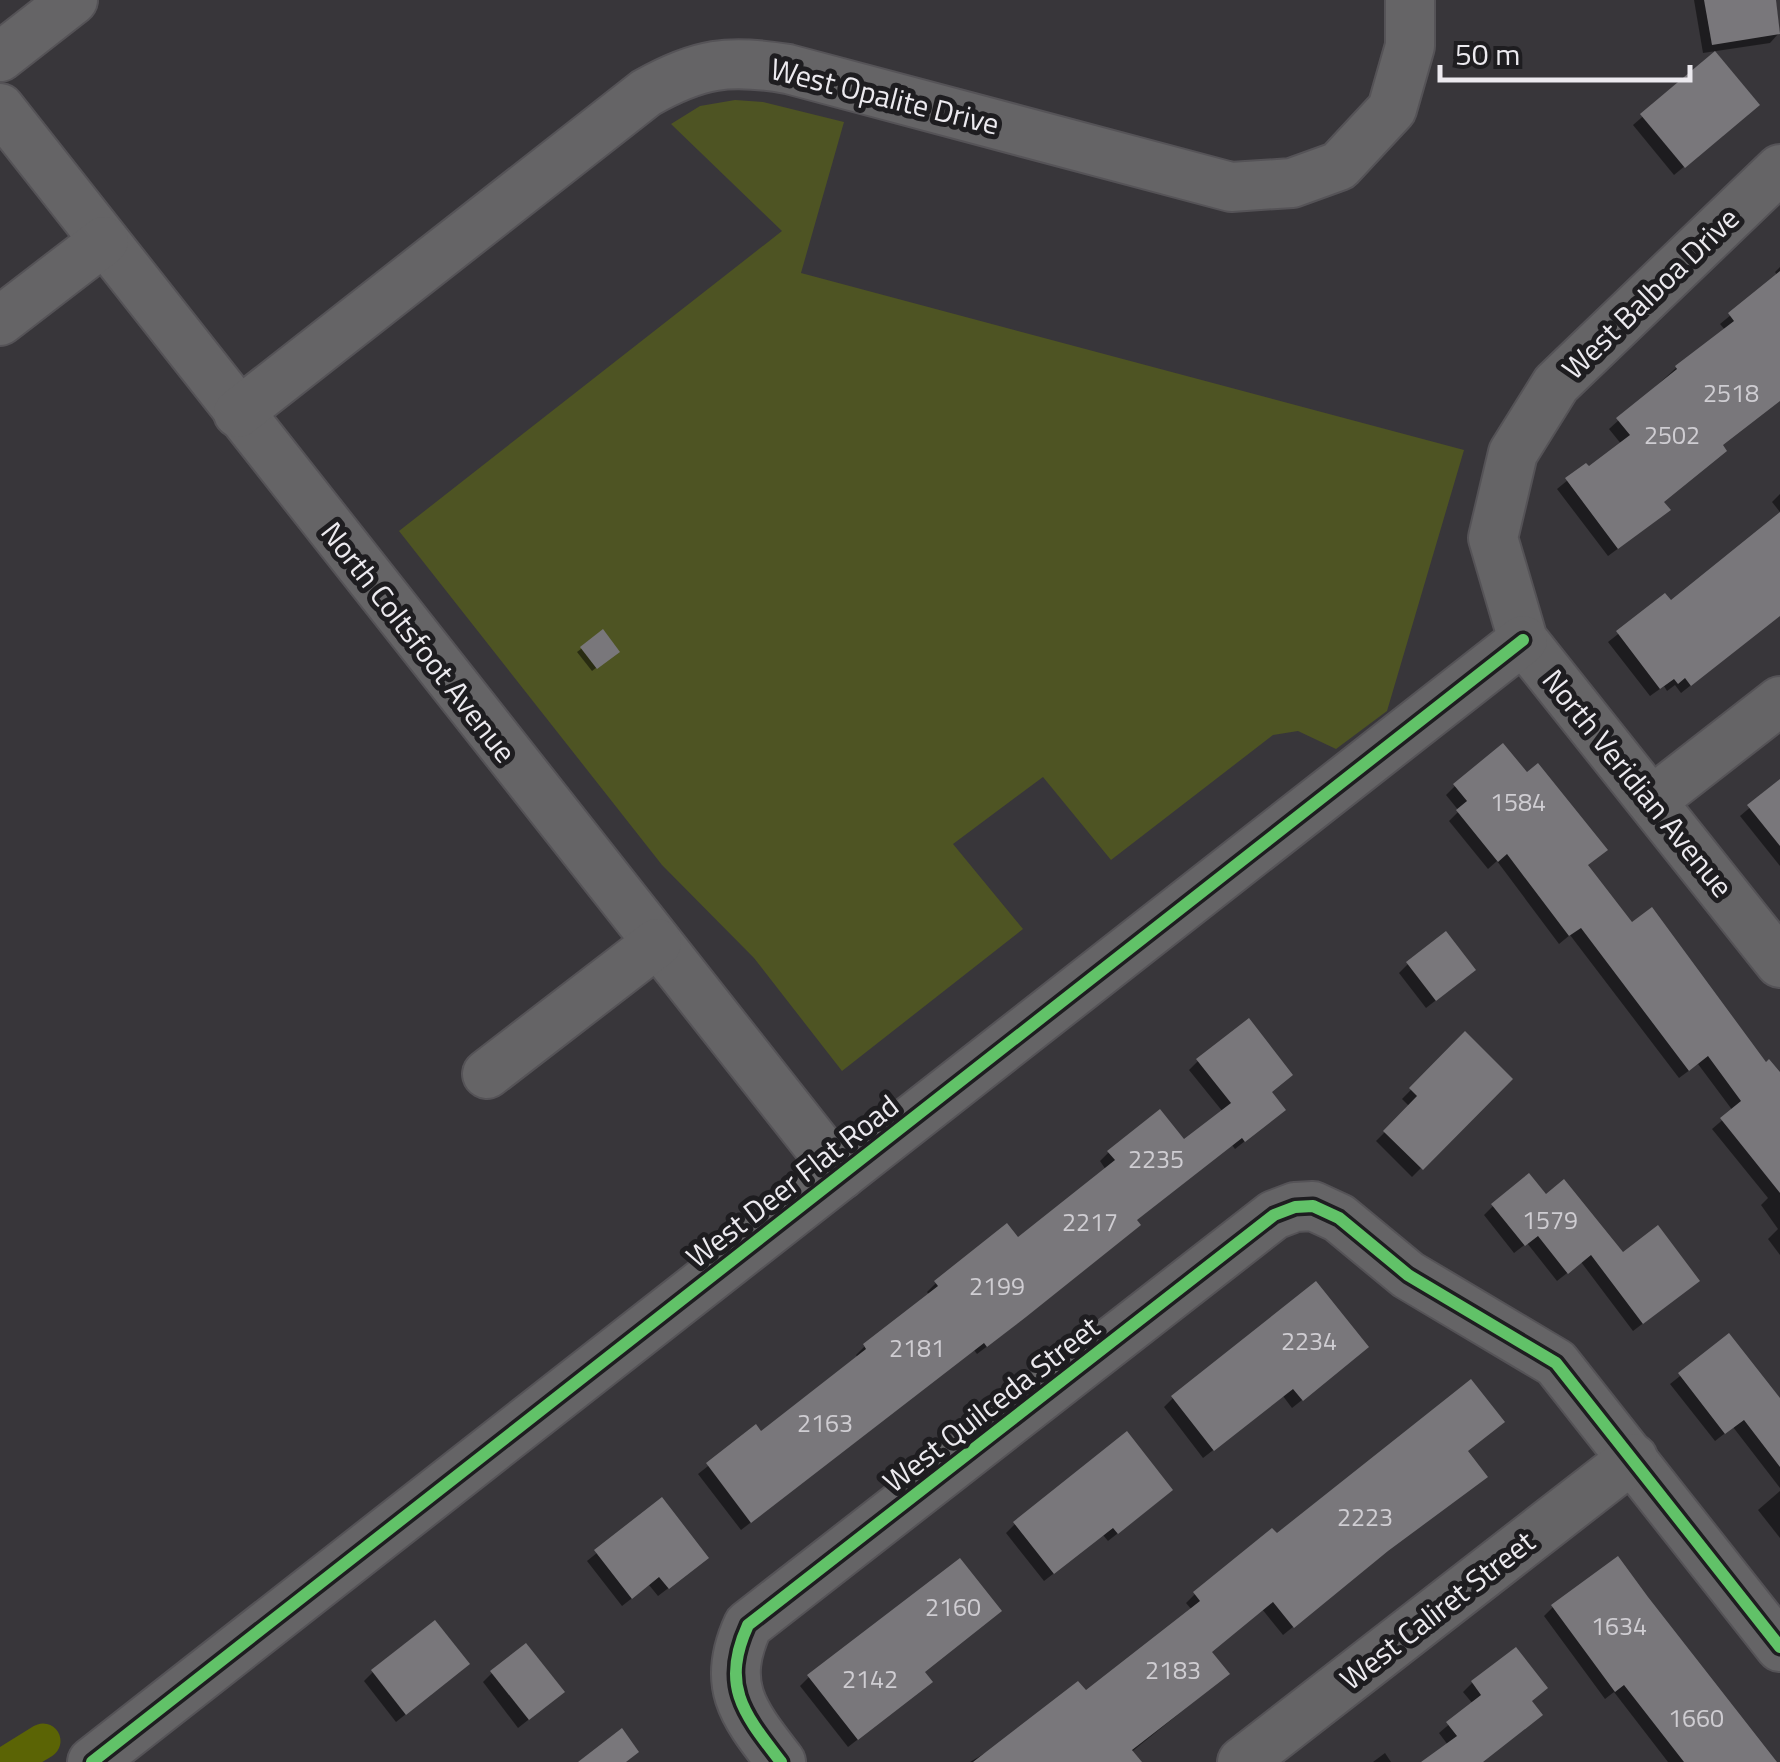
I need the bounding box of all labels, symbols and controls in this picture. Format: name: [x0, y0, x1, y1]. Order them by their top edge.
scale bar: [1440, 20, 1690, 82]
text: 50 m: [1455, 31, 1520, 77]
street label: West Opalite Drive: [766, 45, 1004, 147]
street label: West Balboa Drive: [1551, 196, 1749, 390]
house number: 2518: [1703, 374, 1759, 412]
house number: 2502: [1644, 416, 1700, 454]
street label: North Coltsfoot Avenue: [310, 512, 528, 772]
street label: North Veridian Avenue: [1531, 659, 1745, 907]
house number: 1584: [1490, 783, 1546, 821]
street label: West Deer Flat Road: [676, 1083, 908, 1279]
house number: 2235: [1128, 1140, 1184, 1178]
house number: 1579: [1522, 1201, 1578, 1239]
house number: 2217: [1062, 1203, 1118, 1241]
house number: 2199: [969, 1267, 1025, 1305]
street label: West Quilceda Street: [873, 1304, 1110, 1503]
house number: 2234: [1281, 1322, 1337, 1360]
house number: 2181: [889, 1329, 945, 1367]
house number: 2163: [797, 1404, 853, 1442]
house number: 2223: [1337, 1498, 1393, 1536]
street label: West Caliret Street: [1330, 1519, 1545, 1701]
house number: 2160: [925, 1588, 981, 1626]
house number: 1634: [1591, 1607, 1647, 1645]
house number: 2183: [1145, 1651, 1201, 1689]
house number: 2142: [842, 1660, 898, 1698]
house number: 1660: [1668, 1699, 1724, 1737]

